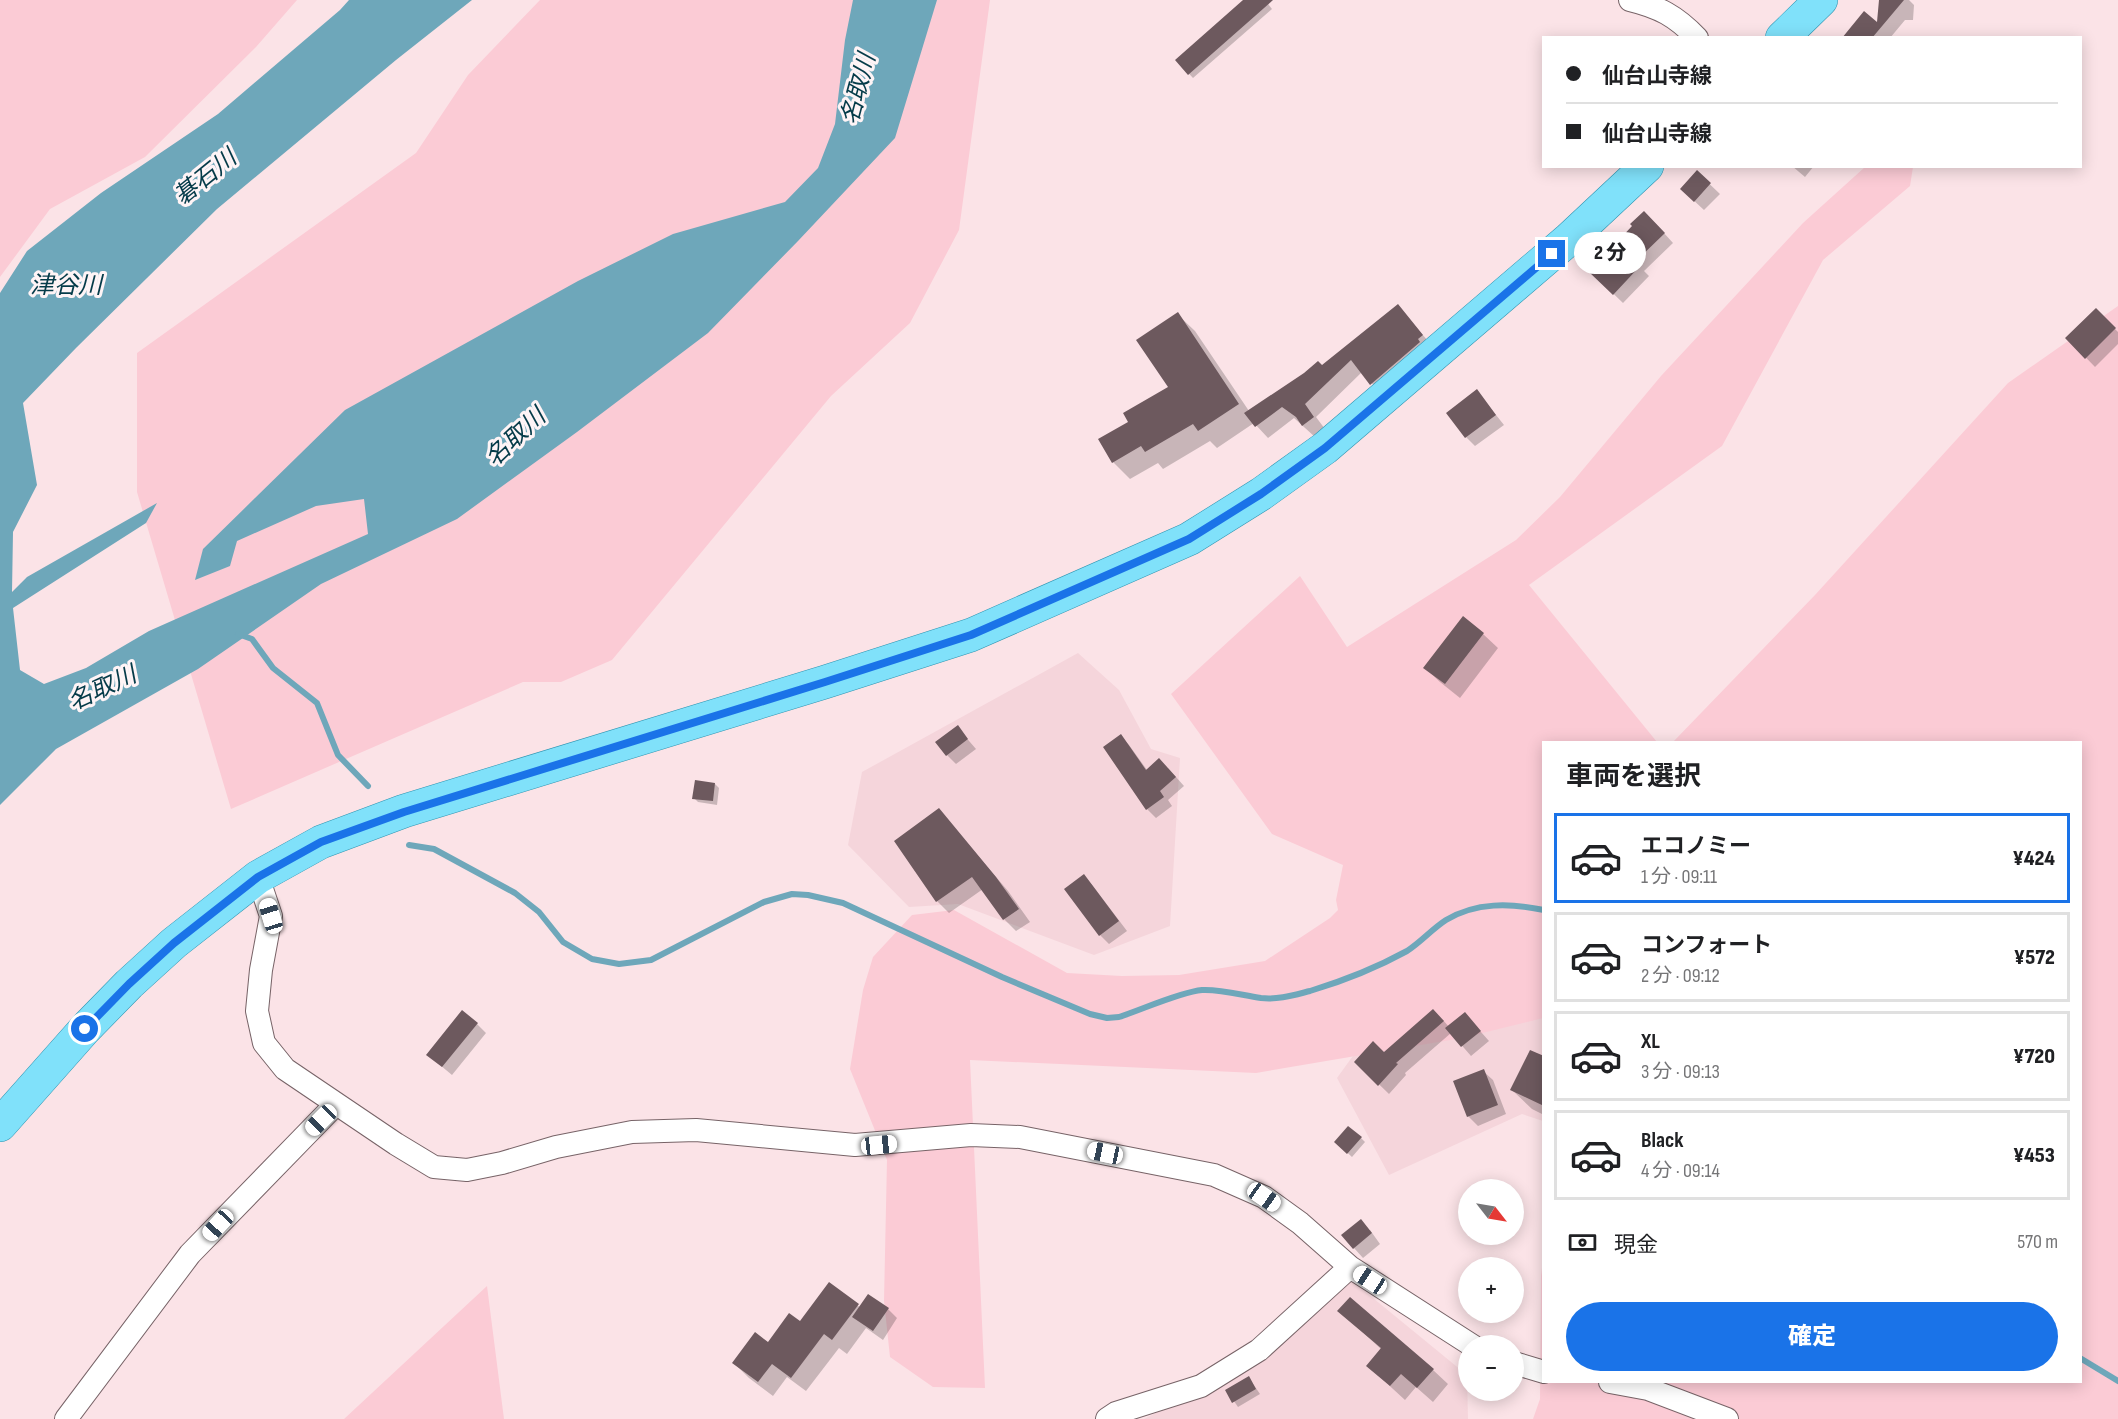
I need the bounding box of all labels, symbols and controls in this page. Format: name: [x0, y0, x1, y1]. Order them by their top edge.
water label: 名取川: [835, 48, 883, 128]
text: 仙台山寺線: [1602, 63, 1712, 90]
text: 仙台山寺線: [1602, 121, 1712, 148]
water label: 碁石川: [168, 142, 245, 211]
callout: 2 分: [1573, 233, 1645, 275]
route end: [1538, 240, 1565, 267]
text: 2 分: [1594, 241, 1626, 265]
water label: 津谷川: [30, 271, 105, 300]
water label: 名取川: [479, 400, 554, 473]
water label: 名取川: [63, 659, 144, 717]
text: 車両を選択: [1566, 761, 1701, 793]
icon: car: [1569, 831, 1623, 885]
text: エコノミー: [1641, 833, 1751, 860]
text: ¥424: [2013, 845, 2055, 872]
text: 1 分 · 09:11: [1641, 865, 1717, 889]
car: [257, 896, 285, 936]
icon: car: [1569, 930, 1623, 984]
text: コンフォート: [1641, 932, 1772, 959]
text: ¥572: [2014, 944, 2055, 971]
text: 2 分 · 09:12: [1641, 964, 1720, 988]
route start: [71, 1015, 98, 1042]
text: XL: [1641, 1028, 1660, 1055]
icon: car: [1569, 1029, 1623, 1083]
text: ¥720: [2013, 1043, 2055, 1070]
text: 3 分 · 09:13: [1641, 1060, 1720, 1084]
car: [302, 1101, 340, 1139]
text: Black: [1641, 1127, 1683, 1154]
icon: car: [1569, 1128, 1623, 1182]
car: [860, 1134, 898, 1156]
car: [1086, 1140, 1124, 1166]
text: ¥453: [2013, 1142, 2055, 1169]
text: 4 分 · 09:14: [1641, 1159, 1720, 1183]
car: [1244, 1179, 1284, 1215]
north arrow: [1458, 1179, 1524, 1245]
map controls: [1458, 1179, 1524, 1401]
car: [199, 1206, 237, 1244]
icon: cash: [1566, 1226, 1599, 1259]
text: 570 m: [2017, 1230, 2058, 1254]
text: 現金: [1614, 1232, 1658, 1259]
button: +: [1458, 1257, 1524, 1323]
car: [1350, 1263, 1390, 1297]
button: 確定: [1566, 1302, 2058, 1371]
button: −: [1458, 1335, 1524, 1401]

